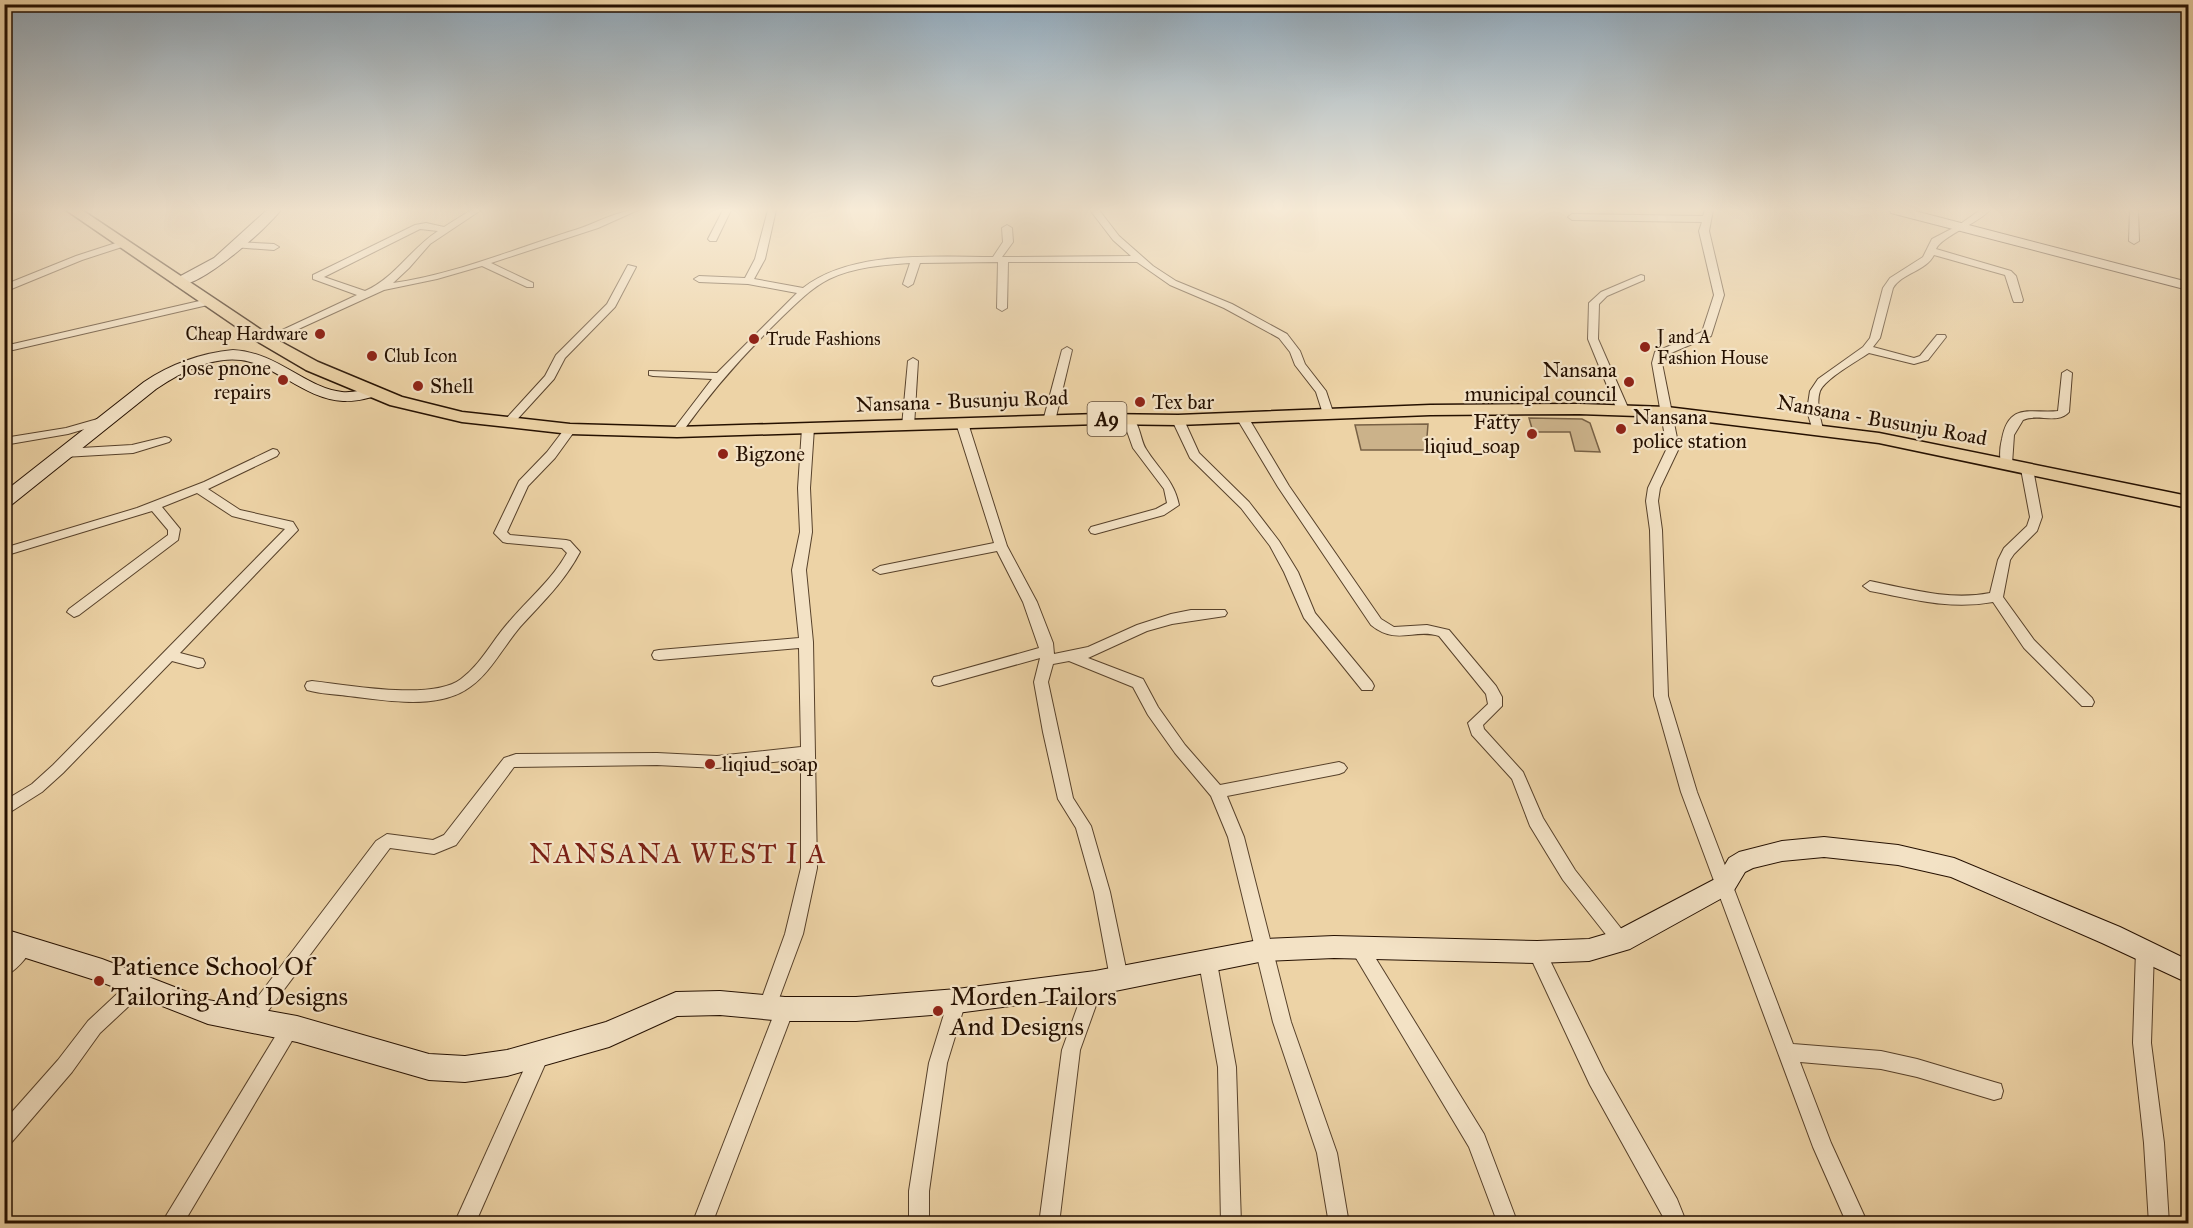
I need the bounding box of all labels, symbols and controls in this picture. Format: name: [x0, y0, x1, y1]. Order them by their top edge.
place label: Cheap Hardware: [186, 323, 308, 345]
place label: J and A Fashion House: [1655, 326, 1768, 369]
marker: Cheap Hardware: [313, 327, 327, 341]
place label: Trude Fashions: [766, 328, 881, 350]
marker: Trude Fashions: [747, 332, 761, 346]
marker: J and A Fashion House: [1638, 340, 1652, 354]
place label: Club Icon: [384, 345, 457, 367]
marker: Club Icon: [365, 349, 379, 363]
place label: jose pnone repairs: [178, 355, 271, 405]
place label: Nansana municipal council: [1465, 357, 1617, 407]
marker: jose pnone repairs: [276, 373, 290, 387]
place label: Shell: [430, 373, 474, 399]
marker: Nansana municipal council: [1622, 375, 1636, 389]
marker: Shell: [411, 379, 425, 393]
street label: Nansana - Busunju Road: [855, 384, 1069, 418]
place label: Tex bar: [1152, 389, 1214, 415]
street label: Nansana - Busunju Road: [1775, 389, 1990, 451]
marker: Tex bar: [1133, 395, 1147, 409]
road number: A9: [1088, 402, 1126, 436]
place label: Nansana police station: [1632, 404, 1747, 454]
place label: Fatty liqiud_soap: [1424, 409, 1521, 459]
marker: Nansana police station: [1614, 422, 1628, 436]
marker: Fatty liqiud_soap: [1525, 427, 1539, 441]
place label: Bigzone: [735, 441, 805, 467]
marker: Bigzone: [716, 447, 730, 461]
place label: liqiud_soap: [722, 751, 818, 777]
marker: liqiud_soap: [703, 757, 717, 771]
district label: NANSANA WEST I A: [529, 836, 827, 871]
place label: Patience School Of Tailoring And Designs: [111, 950, 348, 1012]
marker: Patience School Of Tailoring And Designs: [92, 974, 106, 988]
place label: Morden Tailors And Designs: [949, 980, 1117, 1042]
marker: Morden Tailors And Designs: [931, 1004, 945, 1018]

